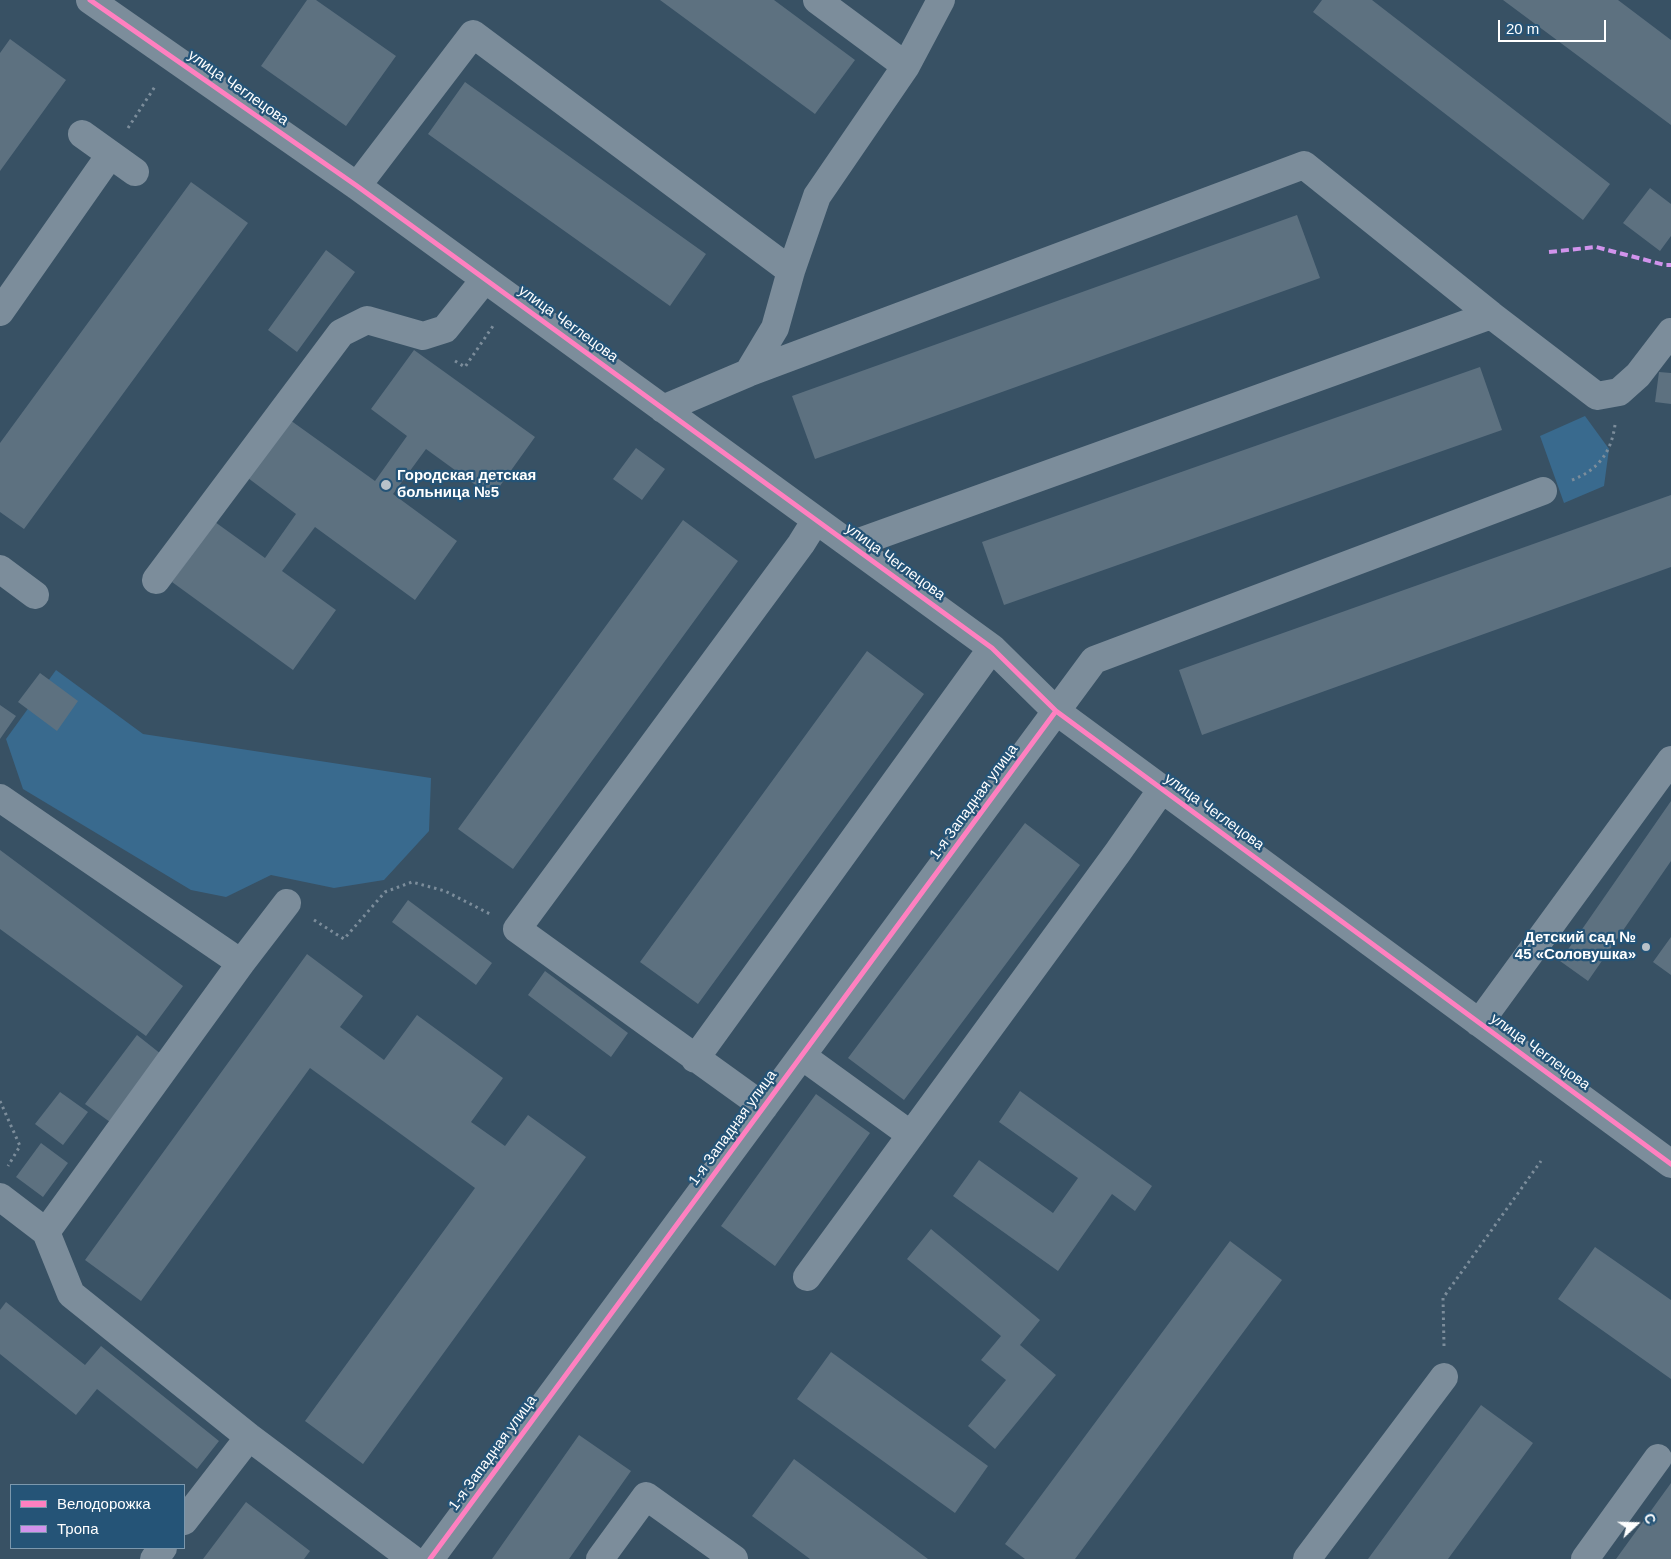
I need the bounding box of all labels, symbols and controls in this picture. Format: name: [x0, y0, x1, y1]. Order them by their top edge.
scale bar: [1501, 10, 1608, 42]
text: 20 m: [1506, 20, 1539, 37]
street label: улица Чеглецова: [184, 47, 292, 129]
street label: улица Чеглецова: [515, 282, 621, 366]
place label: Городская детская больница №5: [397, 467, 536, 502]
marker: Городская детская больница №5: [379, 478, 393, 492]
street label: улица Чеглецова: [842, 520, 948, 604]
street label: 1-я Западная улица: [926, 741, 1022, 863]
street label: улица Чеглецова: [1161, 770, 1267, 854]
place label: Детский сад № 45 «Соловушка»: [1515, 929, 1636, 964]
marker: Детский сад № 45 «Соловушка»: [1640, 941, 1652, 953]
street label: улица Чеглецова: [1487, 1010, 1593, 1094]
street label: 1-я Западная улица: [685, 1067, 781, 1189]
street label: 1-я Западная улица: [445, 1392, 541, 1514]
legend: [10, 1484, 185, 1549]
text: Велодорожка: [57, 1495, 151, 1512]
north arrow: [1611, 1499, 1661, 1549]
text: С: [1641, 1511, 1659, 1526]
text: Тропа: [57, 1520, 98, 1537]

